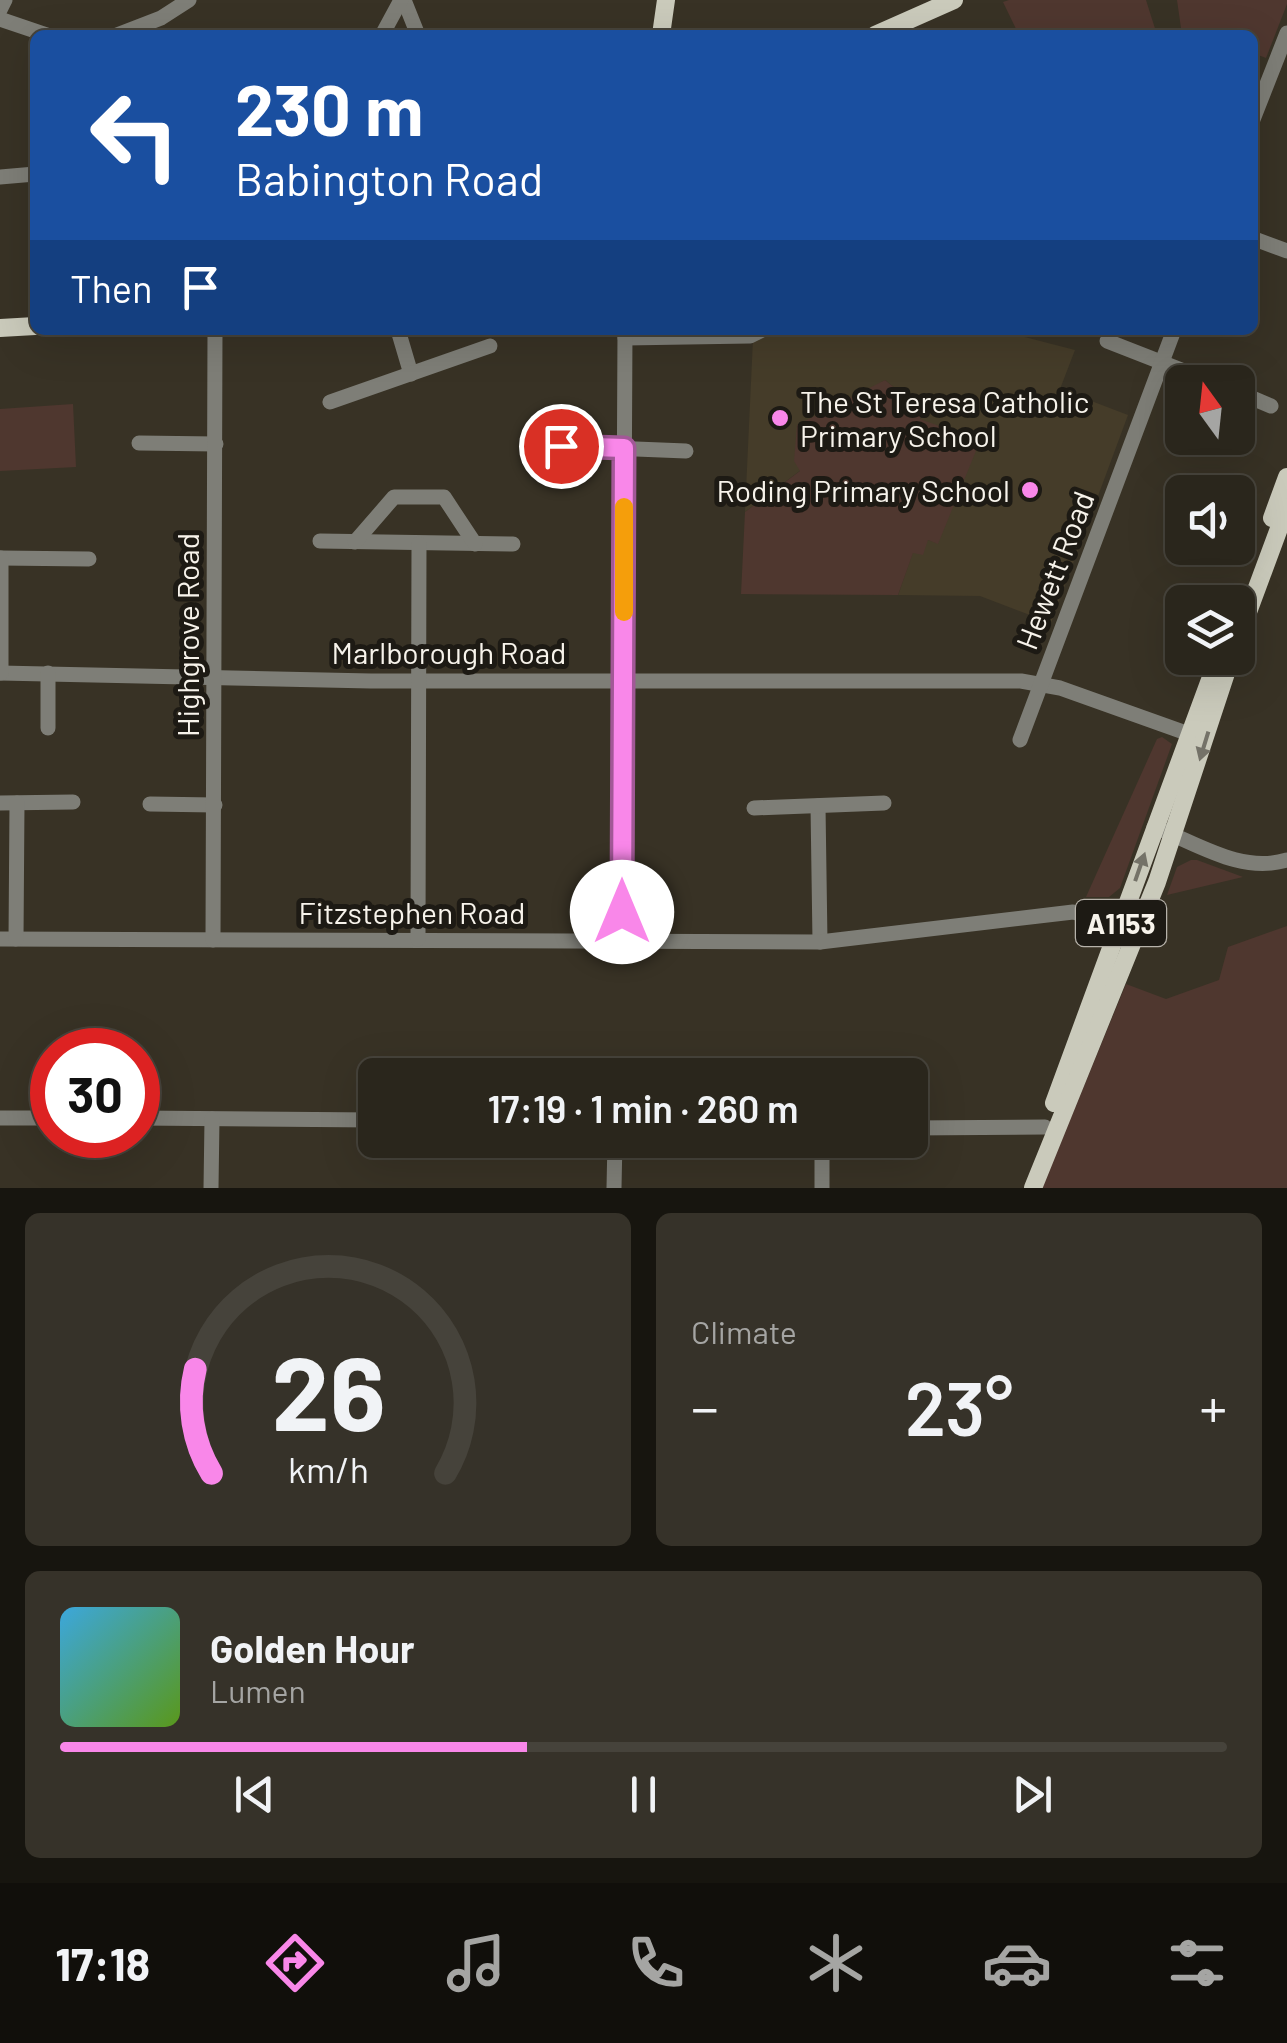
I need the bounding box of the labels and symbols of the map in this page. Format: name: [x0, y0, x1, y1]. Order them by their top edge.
north arrow: [1165, 365, 1255, 455]
place label: The St Teresa Catholic Primary School: [800, 383, 1089, 453]
pin: [519, 404, 604, 489]
marker: The St Teresa Catholic Primary School: [769, 407, 791, 429]
place label: Roding Primary School: [716, 472, 1010, 508]
marker: Roding Primary School: [1019, 479, 1041, 501]
street label: Hewett Road: [1007, 486, 1101, 654]
street label: Highgrove Road: [169, 533, 205, 737]
street label: Marlborough Road: [332, 634, 566, 670]
one-way arrow: [1195, 732, 1210, 762]
one-way arrow: [1134, 851, 1149, 881]
position arrow: [570, 860, 674, 964]
street label: Fitzstephen Road: [299, 894, 525, 930]
road number: A1153: [1076, 900, 1166, 946]
speed limit sign: 30: [30, 1028, 160, 1158]

